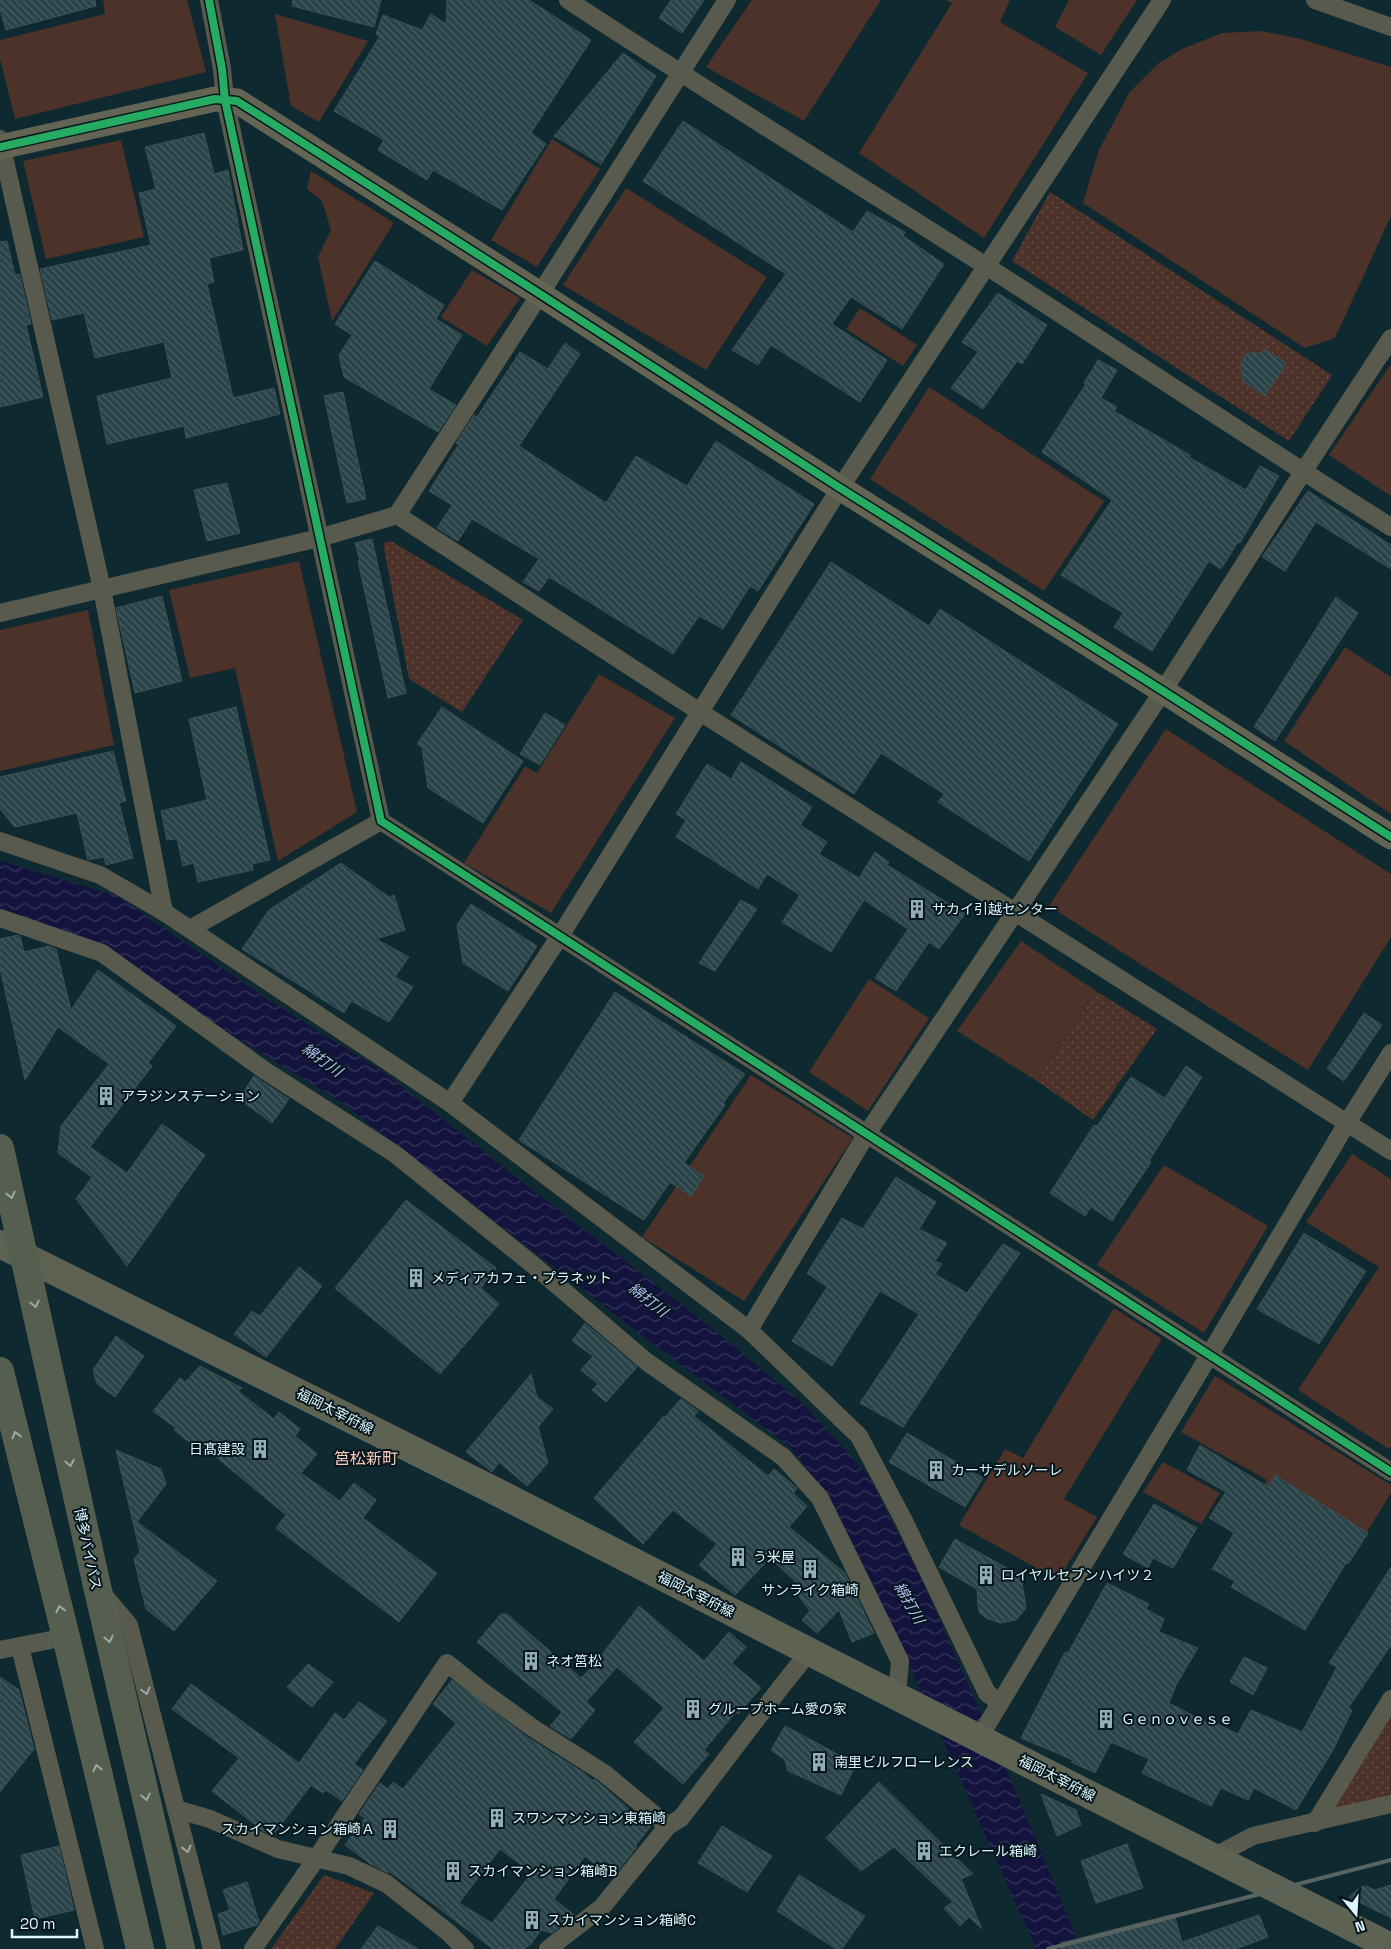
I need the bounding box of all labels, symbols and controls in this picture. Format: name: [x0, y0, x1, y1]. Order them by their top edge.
building icon: サカイ引越センター: [906, 898, 928, 920]
place label: サカイ引越センター: [932, 900, 1058, 918]
water label: 綿打川: [299, 1039, 348, 1082]
building icon: アラジンステーション: [95, 1085, 117, 1107]
place label: アラジンステーション: [121, 1087, 260, 1105]
one-way arrow: [5, 1191, 16, 1200]
building icon: メディアカフェ・プラネット: [405, 1267, 427, 1289]
place label: メディアカフェ・プラネット: [431, 1269, 612, 1287]
water label: 綿打川: [625, 1278, 673, 1322]
one-way arrow: [29, 1300, 40, 1309]
street label: 福岡太宰府線: [293, 1384, 377, 1438]
one-way arrow: [11, 1430, 22, 1439]
building icon: 日髙建設: [249, 1438, 271, 1460]
place label: 日髙建設: [189, 1440, 245, 1458]
district label: 筥松新町: [334, 1448, 398, 1469]
one-way arrow: [64, 1459, 74, 1467]
building icon: カーサデルソーレ: [925, 1459, 947, 1481]
place label: カーサデルソーレ: [951, 1461, 1063, 1479]
street label: 博多バイパス: [70, 1506, 106, 1592]
building icon: う米屋: [727, 1546, 749, 1568]
place label: う米屋: [753, 1548, 795, 1566]
building icon: サンライク箱崎: [799, 1558, 821, 1580]
building icon: ロイヤルセブンハイツ２: [975, 1564, 997, 1586]
place label: ロイヤルセブンハイツ２: [1001, 1566, 1154, 1584]
street label: 福岡太宰府線: [654, 1567, 738, 1621]
water label: 綿打川: [890, 1579, 930, 1629]
place label: サンライク箱崎: [761, 1581, 859, 1599]
one-way arrow: [55, 1606, 65, 1614]
one-way arrow: [103, 1634, 114, 1643]
building icon: ネオ筥松: [520, 1650, 542, 1672]
place label: ネオ筥松: [546, 1652, 602, 1670]
one-way arrow: [140, 1687, 151, 1696]
building icon: グループホーム愛の家: [682, 1698, 704, 1720]
place label: グループホーム愛の家: [708, 1700, 847, 1718]
building icon: Ｇｅｎｏｖｅｓｅ: [1095, 1708, 1117, 1730]
place label: Ｇｅｎｏｖｅｓｅ: [1121, 1710, 1233, 1728]
building icon: 南里ビルフローレンス: [808, 1751, 830, 1773]
street label: 福岡太宰府線: [1015, 1751, 1099, 1805]
place label: 南里ビルフローレンス: [834, 1753, 974, 1771]
one-way arrow: [92, 1763, 103, 1772]
one-way arrow: [140, 1792, 151, 1801]
building icon: スワンマンション東箱崎: [486, 1807, 508, 1829]
place label: スワンマンション東箱崎: [512, 1809, 666, 1827]
building icon: スカイマンション箱崎Ａ: [379, 1818, 401, 1840]
place label: スカイマンション箱崎Ａ: [221, 1820, 375, 1838]
building icon: エクレール箱崎: [913, 1840, 935, 1862]
place label: エクレール箱崎: [939, 1842, 1037, 1860]
one-way arrow: [181, 1844, 191, 1852]
building icon: スカイマンション箱崎B: [442, 1860, 464, 1882]
place label: スカイマンション箱崎B: [468, 1862, 617, 1880]
north arrow: [1331, 1889, 1381, 1939]
scale bar: [12, 1906, 78, 1938]
building icon: スカイマンション箱崎C: [521, 1909, 543, 1931]
place label: スカイマンション箱崎C: [547, 1911, 696, 1929]
text: 20 m: [20, 1914, 55, 1933]
text: N: [1353, 1916, 1367, 1936]

